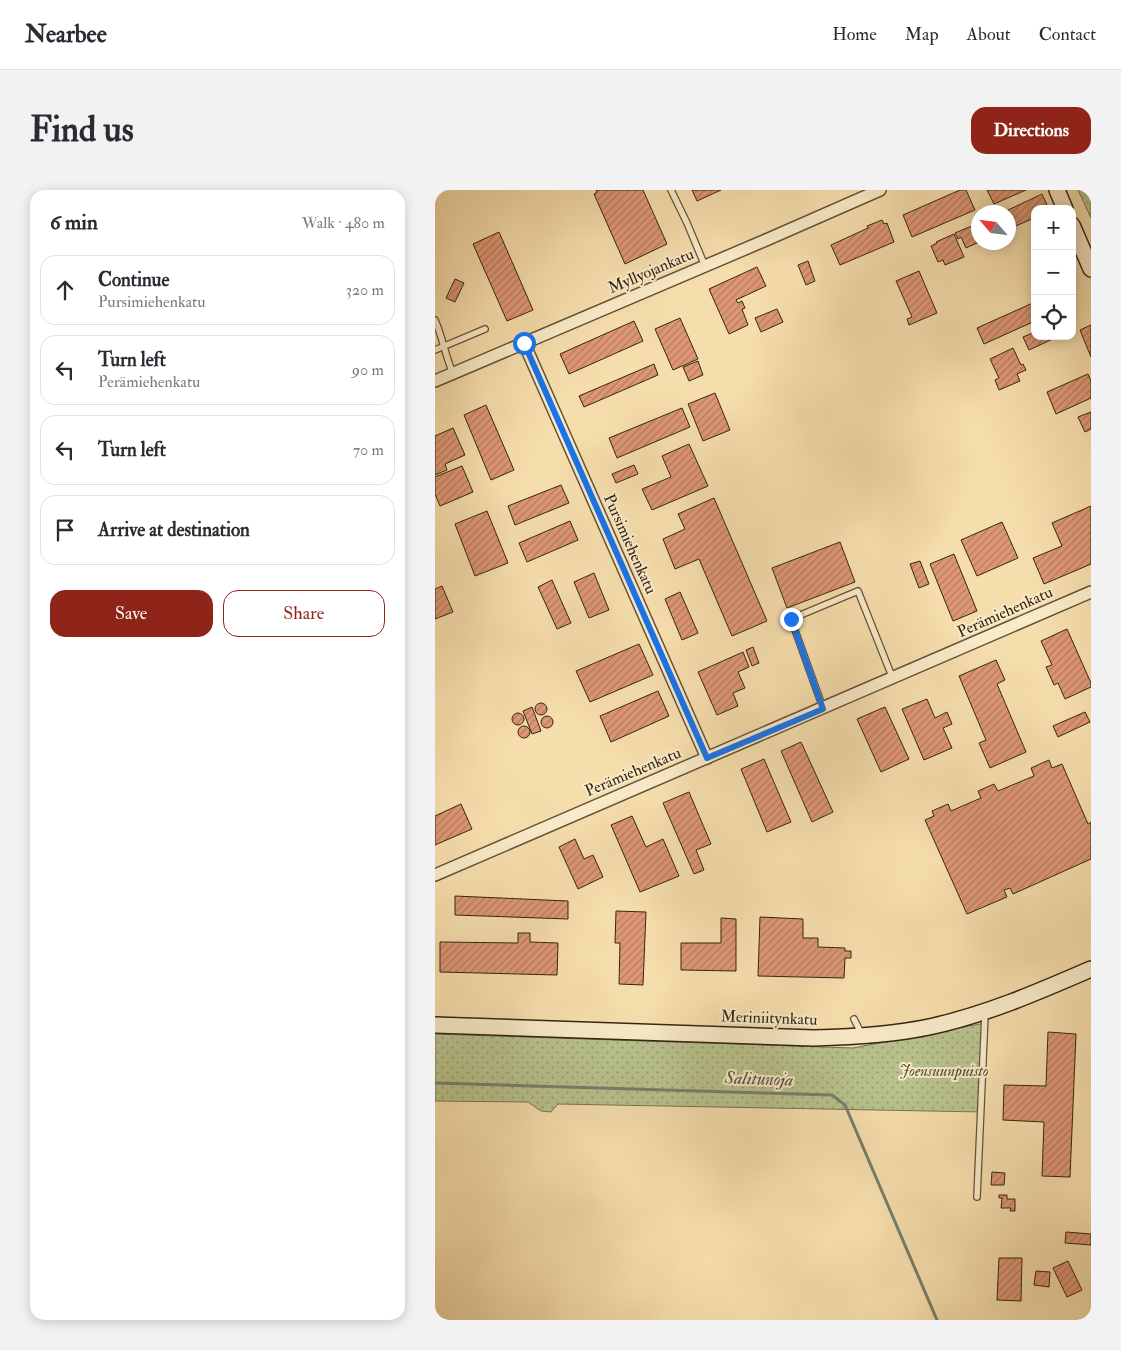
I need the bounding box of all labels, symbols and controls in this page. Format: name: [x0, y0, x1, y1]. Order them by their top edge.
text: Nearbee: [25, 19, 107, 50]
text: Home: [832, 23, 877, 46]
text: Map: [905, 23, 939, 46]
text: About: [967, 23, 1011, 46]
text: Contact: [1039, 23, 1096, 46]
button: Directions: [971, 107, 1091, 154]
text: Find us: [30, 108, 134, 152]
north arrow: [971, 205, 1016, 250]
map controls: [1031, 205, 1076, 340]
button: +: [1031, 205, 1076, 250]
text: 6 min: [50, 209, 98, 236]
text: Walk · 480 m: [302, 213, 385, 233]
street label: Myllyojankatu: [605, 244, 697, 298]
button: −: [1031, 250, 1076, 295]
text: Continue: [98, 268, 169, 292]
icon: ahead: [51, 276, 79, 304]
text: 320 m: [346, 280, 384, 300]
text: Pursimiehenkatu: [98, 292, 206, 312]
button: locate: [1031, 295, 1076, 340]
route start: [513, 332, 536, 355]
text: Turn left: [98, 348, 166, 372]
icon: left: [51, 356, 79, 384]
text: 90 m: [352, 360, 384, 380]
text: Perämiehenkatu: [98, 372, 200, 392]
icon: left: [51, 436, 79, 464]
text: Turn left: [98, 438, 166, 462]
text: 70 m: [353, 440, 384, 460]
street label: Pursimiehenkatu: [599, 491, 661, 597]
icon: arrive: [51, 516, 79, 544]
text: Arrive at destination: [98, 518, 250, 542]
street label: Perämiehenkatu: [954, 582, 1056, 642]
button: Save: [50, 590, 213, 637]
button: Share: [223, 590, 385, 637]
route end: [780, 608, 803, 631]
street label: Perämiehenkatu: [582, 743, 684, 801]
street label: Meriniitynkatu: [720, 1006, 818, 1030]
park label: Joensuunpuisto: [899, 1061, 989, 1081]
water label: Salitunoja: [723, 1066, 794, 1092]

